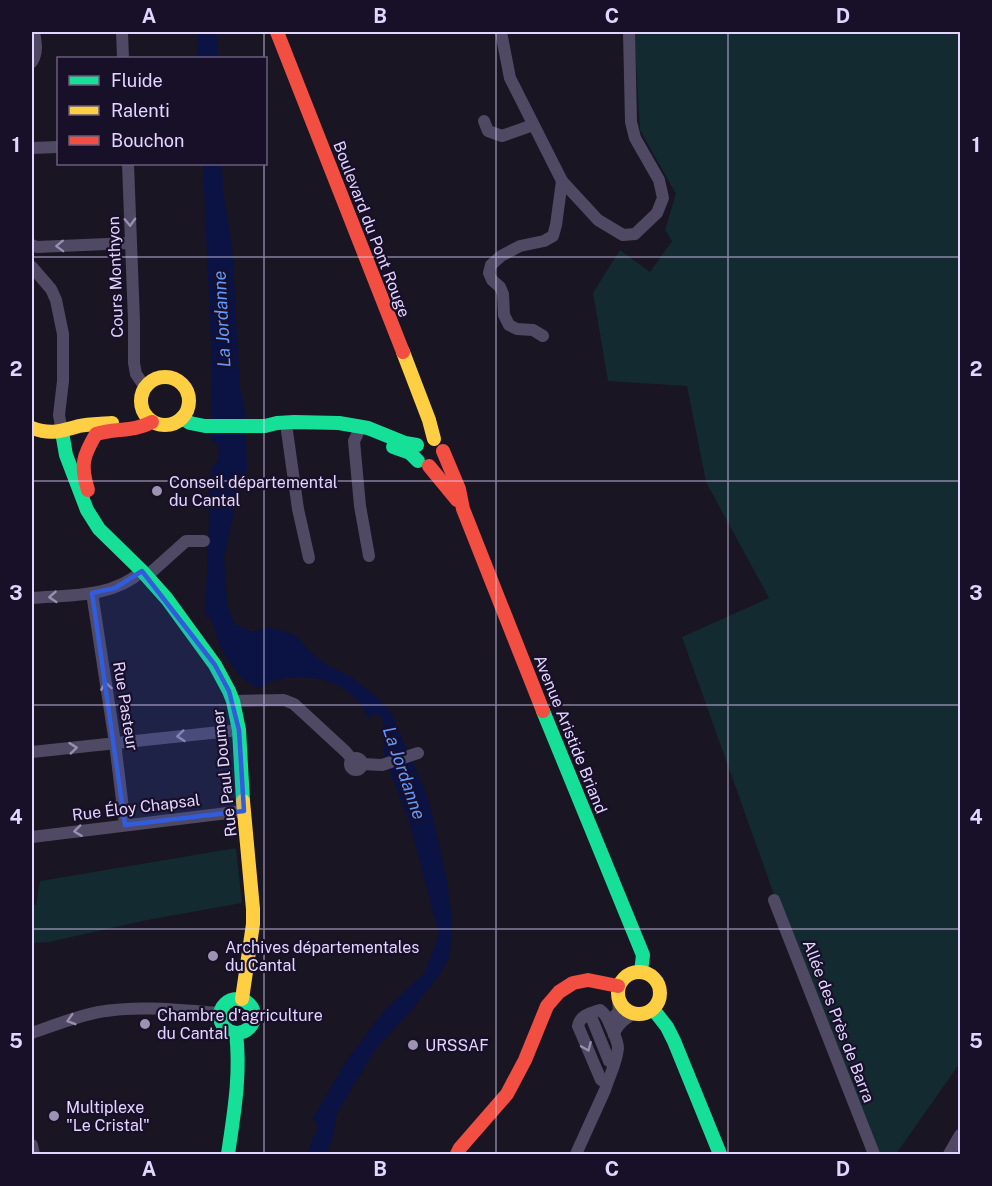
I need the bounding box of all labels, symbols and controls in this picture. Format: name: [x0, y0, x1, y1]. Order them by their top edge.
text: A: [142, 4, 156, 28]
text: B: [373, 4, 387, 28]
text: C: [605, 4, 619, 28]
text: D: [836, 4, 850, 28]
legend: [57, 57, 267, 165]
text: Fluide: [111, 70, 163, 91]
text: Ralenti: [111, 100, 170, 121]
text: Bouchon: [111, 130, 184, 151]
text: 1: [12, 133, 20, 157]
text: 1: [972, 133, 980, 157]
street label: Boulevard du Pont Rouge: [329, 138, 414, 320]
street label: Cours Monthyon: [104, 216, 127, 338]
one-way arrow: [123, 217, 136, 226]
one-way arrow: [55, 239, 64, 252]
water label: La Jordanne: [208, 270, 235, 368]
text: 2: [10, 357, 22, 381]
text: 2: [970, 357, 982, 381]
place label: Conseil départemental du Cantal: [169, 473, 338, 510]
marker: Conseil départemental du Cantal: [150, 484, 164, 498]
text: 3: [9, 581, 23, 605]
text: 3: [969, 581, 983, 605]
one-way arrow: [48, 590, 57, 603]
street label: Avenue Aristide Briand: [530, 652, 611, 816]
street label: Rue Pasteur: [109, 660, 142, 752]
one-way arrow: [101, 681, 113, 690]
street label: Rue Paul Doumer: [208, 708, 241, 838]
water label: La Jordanne: [379, 724, 430, 822]
one-way arrow: [176, 729, 185, 742]
one-way arrow: [69, 742, 78, 755]
street label: Rue Éloy Chapsal: [71, 789, 201, 825]
text: 4: [9, 805, 23, 829]
text: 4: [969, 805, 983, 829]
one-way arrow: [74, 824, 83, 836]
street label: Allée des Près de Barra: [799, 937, 878, 1105]
place label: Archives départementales du Cantal: [225, 938, 419, 975]
marker: Archives départementales du Cantal: [206, 949, 220, 963]
place label: Chambre d'agriculture du Cantal: [157, 1006, 323, 1043]
one-way arrow: [66, 1013, 77, 1025]
marker: Chambre d'agriculture du Cantal: [138, 1017, 152, 1031]
text: 5: [9, 1029, 23, 1053]
text: 5: [969, 1029, 983, 1053]
place label: URSSAF: [425, 1036, 489, 1055]
marker: URSSAF: [406, 1038, 420, 1052]
one-way arrow: [580, 1041, 592, 1052]
place label: Multiplexe "Le Cristal": [66, 1098, 150, 1135]
marker: Multiplexe "Le Cristal": [47, 1109, 61, 1123]
text: A: [142, 1157, 156, 1181]
text: B: [373, 1157, 387, 1181]
text: C: [605, 1157, 619, 1181]
text: D: [836, 1157, 850, 1181]

